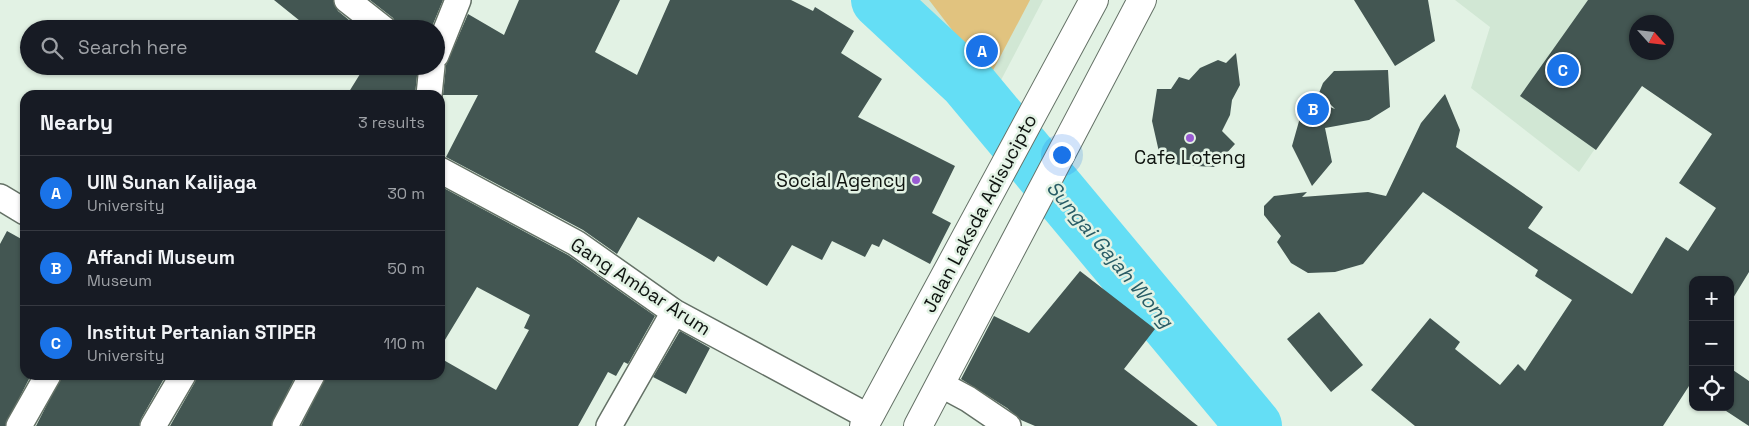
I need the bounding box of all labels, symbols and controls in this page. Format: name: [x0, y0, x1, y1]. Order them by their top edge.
north arrow: [1629, 15, 1674, 60]
search box: [20, 20, 445, 75]
pin: A: [966, 32, 998, 70]
icon: search: [38, 34, 66, 62]
text: Search here: [78, 35, 188, 60]
pin: C: [1547, 51, 1579, 89]
pin: B: [1297, 90, 1329, 128]
text: Nearby: [40, 109, 113, 136]
street label: Jalan Laksda Adisucipto: [916, 110, 1042, 317]
text: 3 results: [358, 112, 425, 133]
marker: Cafe Loteng: [1184, 132, 1196, 144]
your location: [1049, 142, 1075, 168]
place label: Cafe Loteng: [1134, 145, 1246, 170]
place label: Social Agency: [776, 168, 906, 193]
text: UIN Sunan Kalijaga: [87, 170, 257, 195]
marker: Social Agency: [910, 174, 922, 186]
water label: Sungai Gajah Wong: [1041, 175, 1180, 334]
text: A: [51, 183, 61, 204]
text: 30 m: [387, 183, 425, 204]
text: University: [87, 195, 165, 216]
street label: Gang Ambar Arum: [566, 232, 716, 341]
text: Affandi Museum: [87, 245, 235, 270]
text: B: [51, 258, 61, 279]
text: 50 m: [387, 258, 425, 279]
text: Museum: [87, 270, 152, 291]
map controls: [1689, 276, 1734, 411]
button: +: [1689, 276, 1734, 321]
text: Institut Pertanian STIPER: [87, 320, 316, 345]
button: −: [1689, 321, 1734, 366]
text: C: [51, 333, 61, 354]
text: 110 m: [383, 333, 425, 354]
text: University: [87, 345, 165, 366]
button: locate: [1689, 366, 1734, 411]

